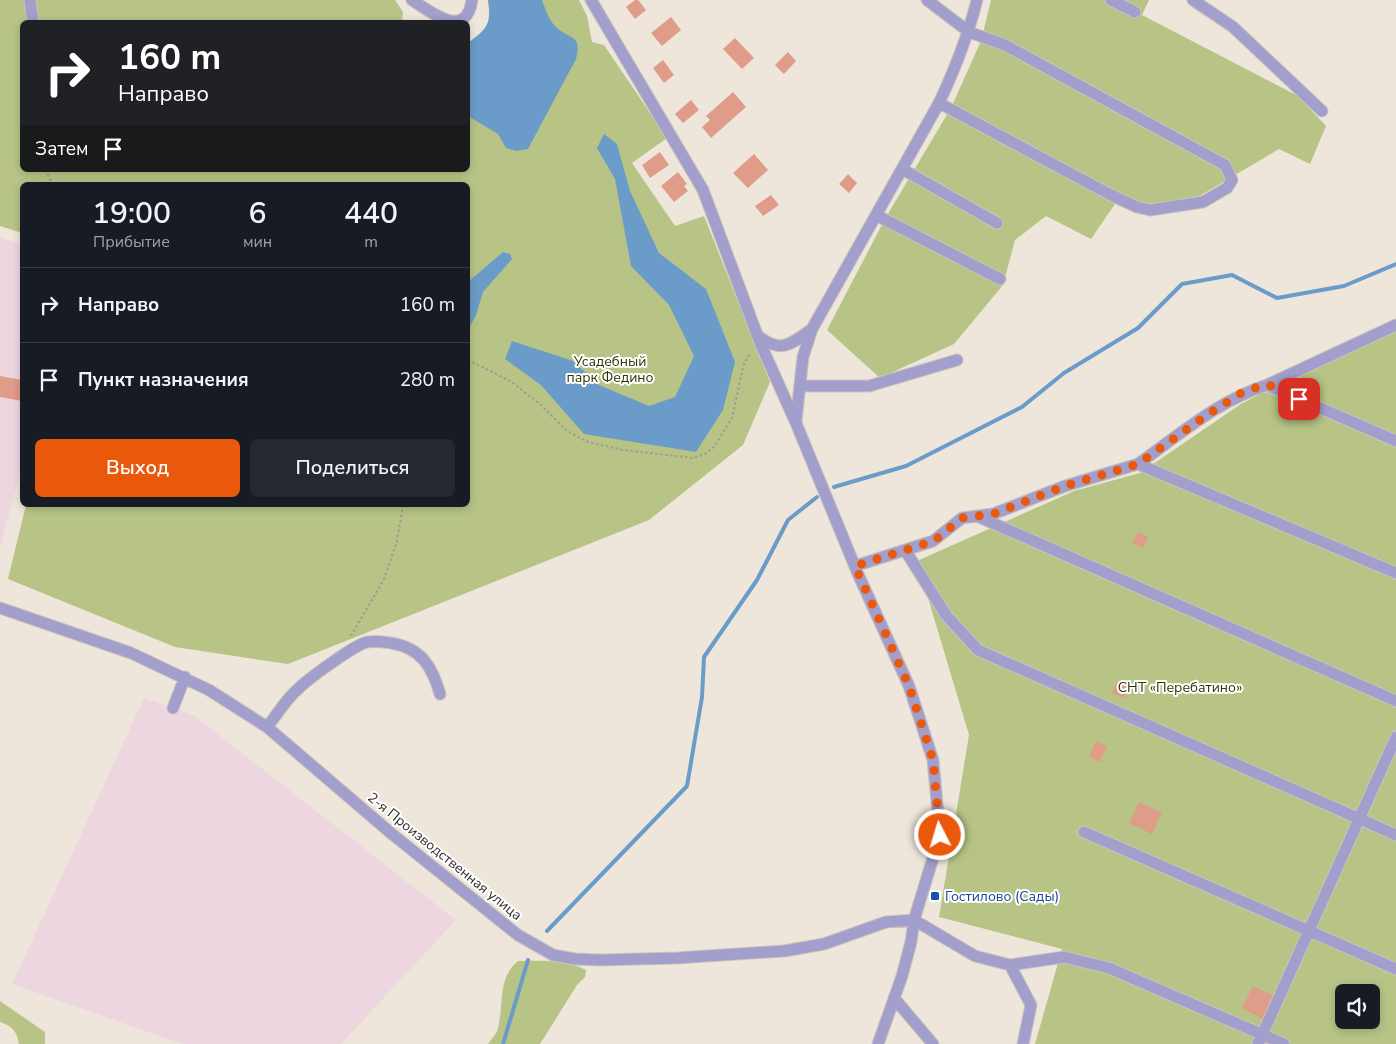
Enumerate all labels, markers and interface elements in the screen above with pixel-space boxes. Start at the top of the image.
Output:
text: 160 m [118,34,221,81]
icon: right [35,40,100,105]
text: Направо [118,79,209,109]
icon: arrive [99,135,127,163]
text: Затем [35,136,89,162]
text: 19:00 [92,193,171,234]
text: 6 [249,193,267,234]
text: 440 [344,193,398,234]
text: Прибытие [93,231,170,253]
text: мин [243,231,272,253]
text: m [364,231,378,253]
icon: right [35,291,63,319]
text: Направо [78,292,159,318]
text: 160 m [400,292,455,318]
park label: Усадебный парк Федино [566,352,654,387]
icon: arrive [35,366,63,394]
text: Пункт назначения [78,367,249,393]
text: 280 m [400,367,455,393]
pin [1278,378,1320,420]
icon: arrive [1285,385,1313,413]
button: Выход [35,439,240,497]
button: Поделиться [250,439,455,497]
park label: СНТ «Перебатино» [1118,678,1242,697]
street label: 2-я Производственная улица [363,788,526,925]
position arrow [913,808,965,860]
place label: Гостилово (Сады) [945,887,1059,906]
marker: Гостилово (Сады) [929,890,941,902]
map controls [1335,984,1380,1029]
button: sound [1335,984,1380,1029]

